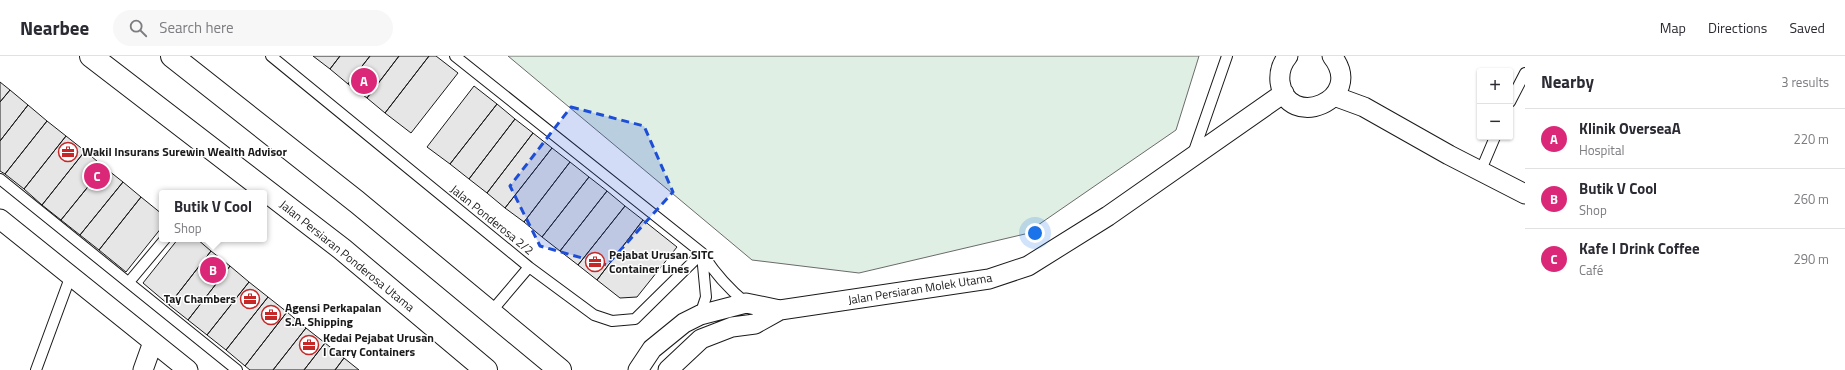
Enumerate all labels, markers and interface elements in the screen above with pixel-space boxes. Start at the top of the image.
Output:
search box [113,10,393,46]
text: Nearbee [20,13,89,42]
text: Search here [159,16,234,39]
icon: search [127,17,149,39]
text: Map [1660,17,1686,38]
text: Directions [1708,17,1767,38]
text: Saved [1789,17,1825,38]
pin: A [351,66,377,96]
map controls [1477,68,1513,140]
button: + [1477,68,1513,104]
text: Nearby [1541,69,1594,95]
text: 3 results [1781,72,1829,92]
button: − [1477,104,1513,140]
text: Klinik OverseaA [1579,117,1681,140]
text: A [1550,129,1558,149]
text: 220 m [1793,129,1829,149]
text: Hospital [1579,140,1624,160]
office icon: Wakil Insurans Surewin Wealth Advisor [57,141,79,163]
place label: Wakil Insurans Surewin Wealth Advisor [82,142,287,161]
pin: C [84,161,110,191]
text: Butik V Cool [1579,177,1657,200]
street label: Jalan Ponderosa 2/2 [446,180,538,259]
text: B [1550,189,1558,209]
text: 260 m [1793,189,1829,209]
popup [159,190,267,242]
text: Butik V Cool [174,195,252,218]
street label: Jalan Persiaran Ponderosa Utama [276,195,419,316]
text: Shop [1579,200,1607,220]
text: Shop [174,218,202,238]
your location [1025,223,1045,243]
text: Kafe I Drink Coffee [1579,237,1700,260]
place label: Pejabat Urusan SITC Container Lines [609,245,714,278]
text: C [1550,249,1558,269]
text: 290 m [1793,249,1829,269]
office icon: Pejabat Urusan SITC Container Lines [584,251,606,273]
pin: B [200,255,226,285]
text: Café [1579,260,1603,280]
street label: Jalan Persiaran Molek Utama [846,268,993,309]
office icon: Tay Chambers [239,288,261,310]
place label: Tay Chambers [164,289,236,308]
place label: Agensi Perkapalan S.A. Shipping [285,298,381,331]
office icon: Agensi Perkapalan S.A. Shipping [260,304,282,326]
place label: Kedai Pejabat Urusan I Carry Containers [323,328,434,361]
office icon: Kedai Pejabat Urusan I Carry Containers [298,334,320,356]

